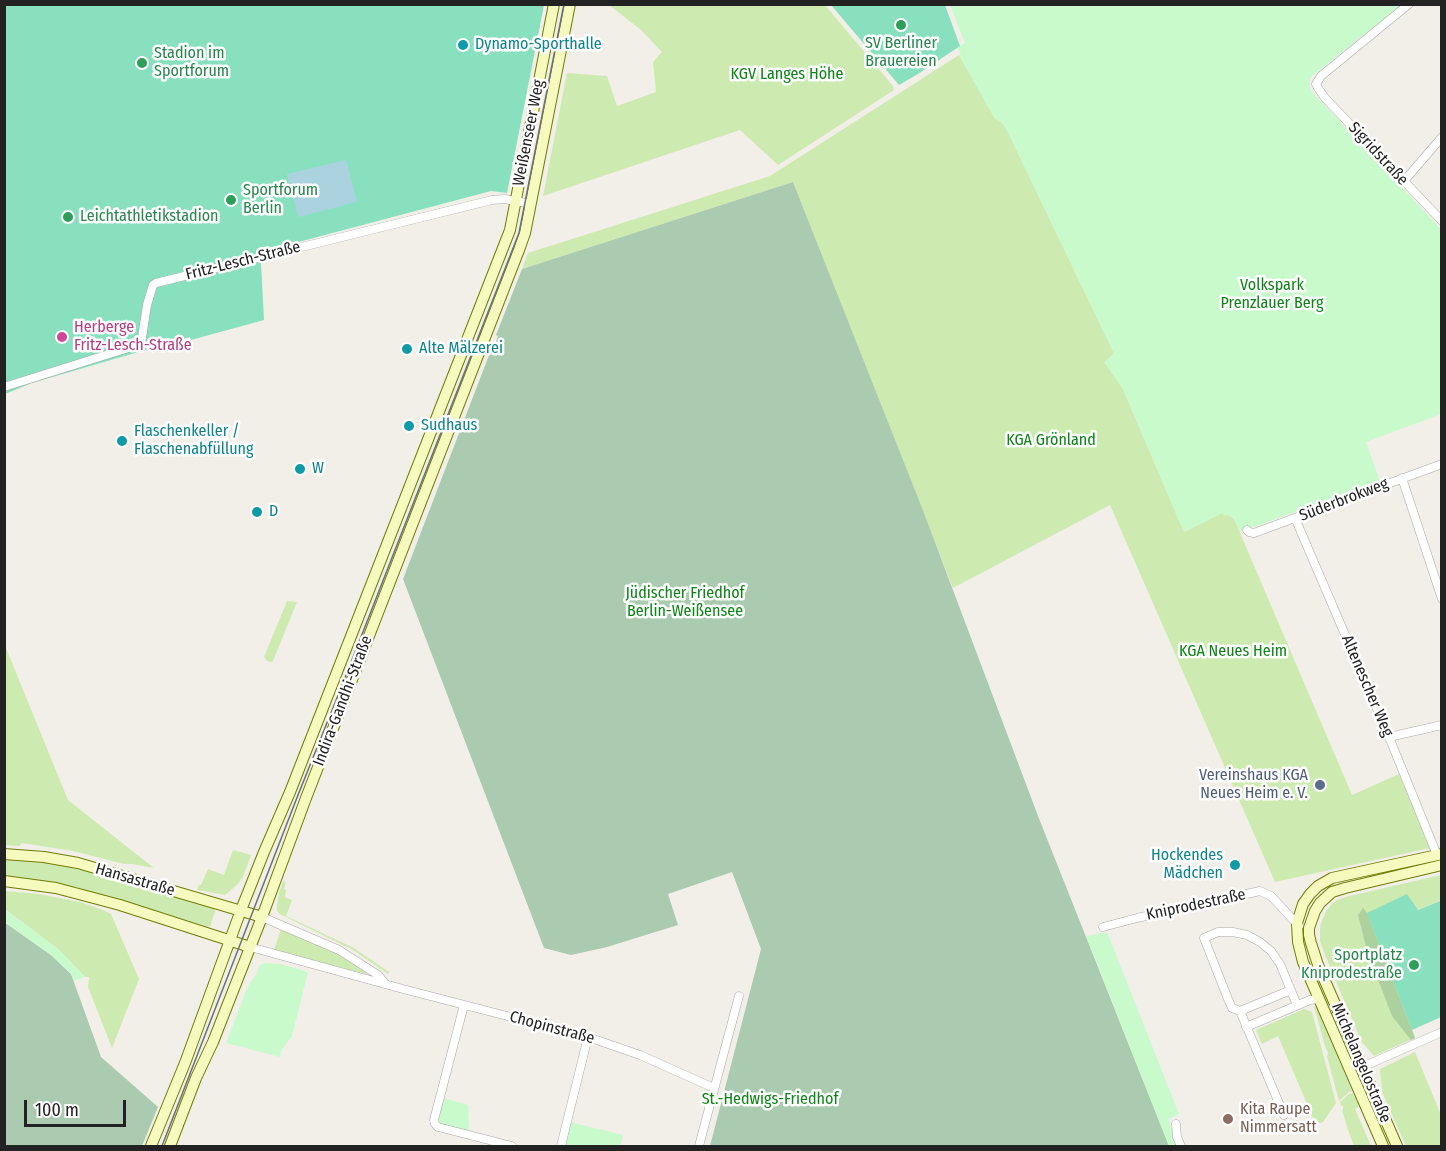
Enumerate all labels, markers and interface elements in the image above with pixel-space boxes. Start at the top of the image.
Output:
marker: SV Berliner Brauereien [894,18,908,32]
place label: SV Berliner Brauereien [865,34,937,72]
place label: Dynamo-Sporthalle [475,35,602,55]
marker: Dynamo-Sporthalle [456,38,470,52]
place label: Stadion im Sportforum [154,44,229,82]
marker: Stadion im Sportforum [135,56,149,70]
park label: KGV Langes Höhe [731,65,843,85]
street label: Weißenseer Weg [509,78,549,188]
street label: Sigridstraße [1344,119,1412,189]
place label: Sportforum Berlin [243,181,318,219]
marker: Sportforum Berlin [224,193,238,207]
place label: Leichtathletikstadion [80,207,219,227]
marker: Leichtathletikstadion [61,210,75,224]
street label: Fritz-Lesch-Straße [184,237,302,285]
park label: Volkspark Prenzlauer Berg [1221,276,1323,314]
place label: Herberge Fritz-Lesch-Straße [74,318,192,356]
marker: Herberge Fritz-Lesch-Straße [55,330,69,344]
place label: Alte Mälzerei [419,339,503,359]
marker: Alte Mälzerei [400,342,414,356]
place label: Sudhaus [421,416,477,436]
marker: Sudhaus [402,419,416,433]
place label: Flaschenkeller / Flaschenabfüllung [134,422,254,460]
park label: KGA Grönland [1006,431,1096,451]
marker: Flaschenkeller / Flaschenabfüllung [115,434,129,448]
place label: W [312,459,324,479]
marker: W [293,462,307,476]
street label: Süderbrokweg [1297,474,1391,526]
place label: D [269,502,278,522]
marker: D [250,505,264,519]
park label: Jüdischer Friedhof Berlin-Weißensee [626,584,744,622]
street label: Altenescher Weg [1337,632,1397,740]
street label: Indira-Gandhi-Straße [309,633,377,769]
park label: KGA Neues Heim [1179,642,1287,662]
place label: Vereinshaus KGA Neues Heim e. V. [1199,766,1308,804]
marker: Vereinshaus KGA Neues Heim e. V. [1313,778,1327,792]
place label: Hockendes Mädchen [1151,846,1223,884]
marker: Hockendes Mädchen [1228,858,1242,872]
street label: Hansastraße [93,859,177,901]
street label: Kniprodestraße [1145,885,1247,925]
place label: Sportplatz Kniprodestraße [1301,946,1402,984]
marker: Sportplatz Kniprodestraße [1407,958,1421,972]
street label: Michelangelostraße [1327,1000,1395,1126]
street label: Chopinstraße [507,1007,597,1049]
scale bar [27,1088,129,1126]
park label: St.-Hedwigs-Friedhof [702,1090,838,1110]
text: 100 m [35,1099,79,1121]
place label: Kita Raupe Nimmersatt [1240,1100,1317,1138]
marker: Kita Raupe Nimmersatt [1221,1112,1235,1126]

